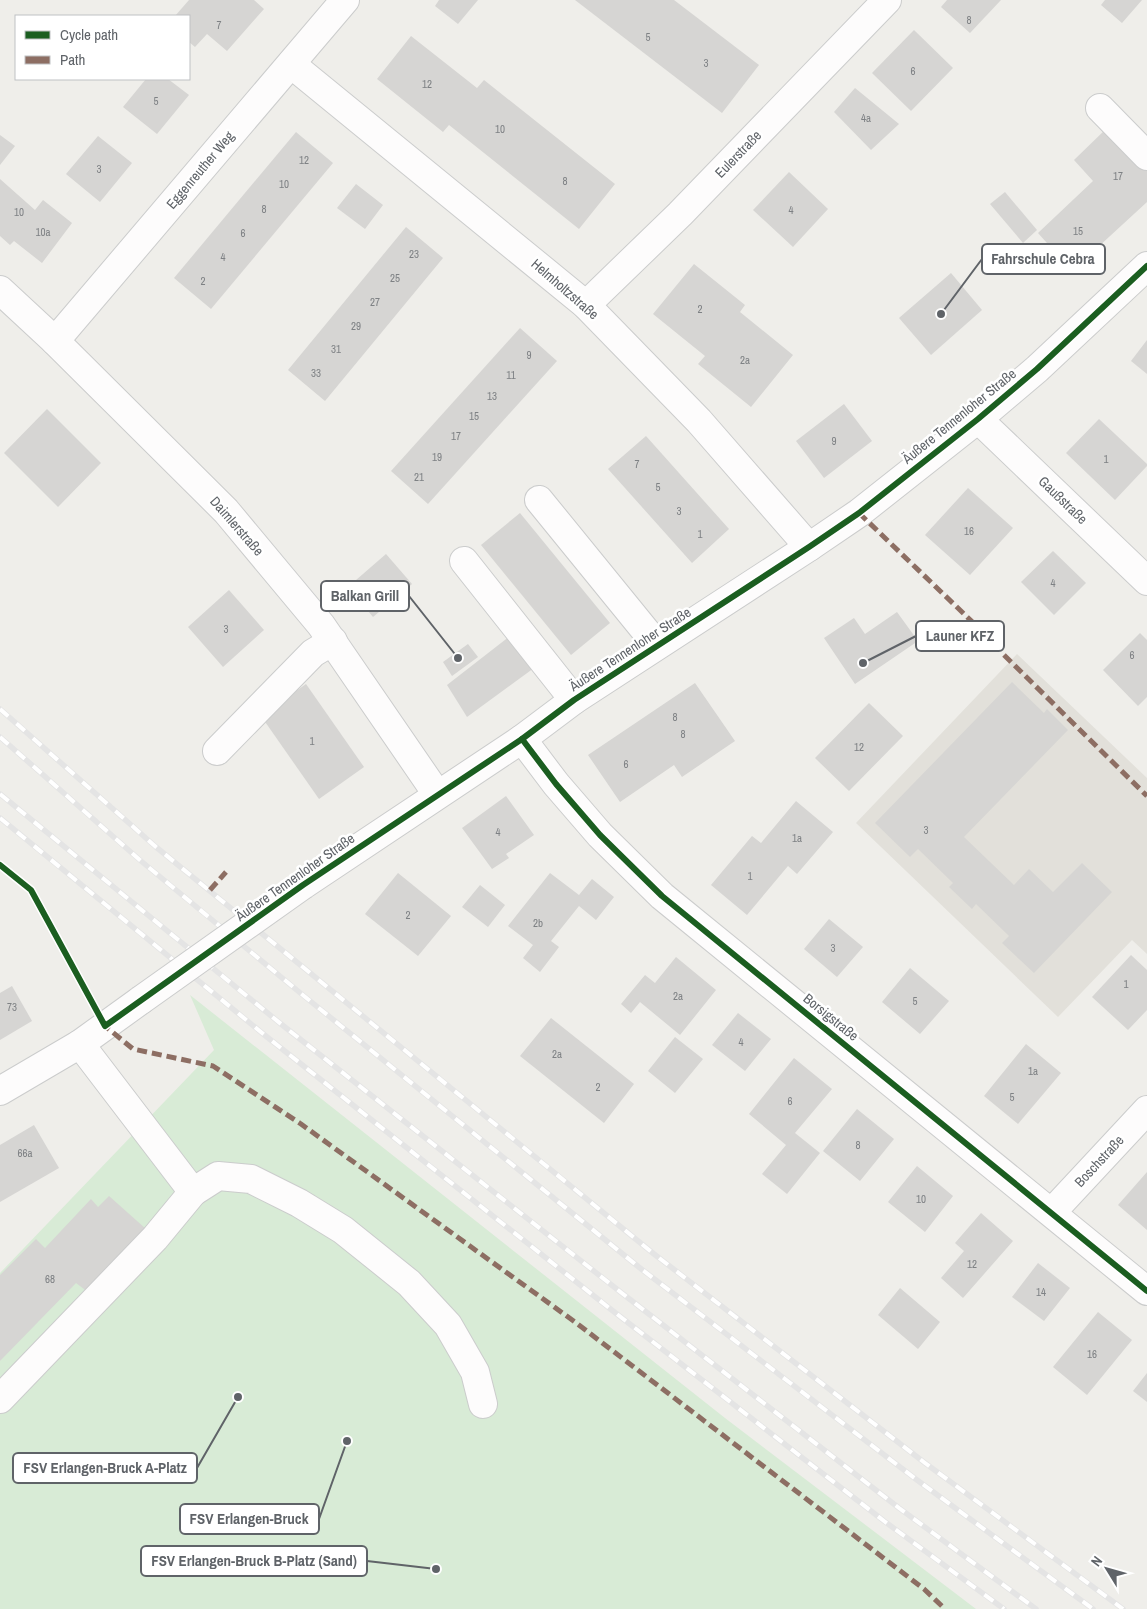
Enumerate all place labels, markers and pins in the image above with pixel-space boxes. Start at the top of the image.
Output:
callout: Fahrschule Cebra [982,244,1105,274]
callout: Balkan Grill [321,581,409,611]
callout: Launer KFZ [916,621,1004,651]
callout: FSV Erlangen-Bruck A-Platz [13,1453,197,1483]
callout: FSV Erlangen-Bruck [180,1504,319,1534]
callout: FSV Erlangen-Bruck B-Platz (Sand) [141,1546,367,1576]

